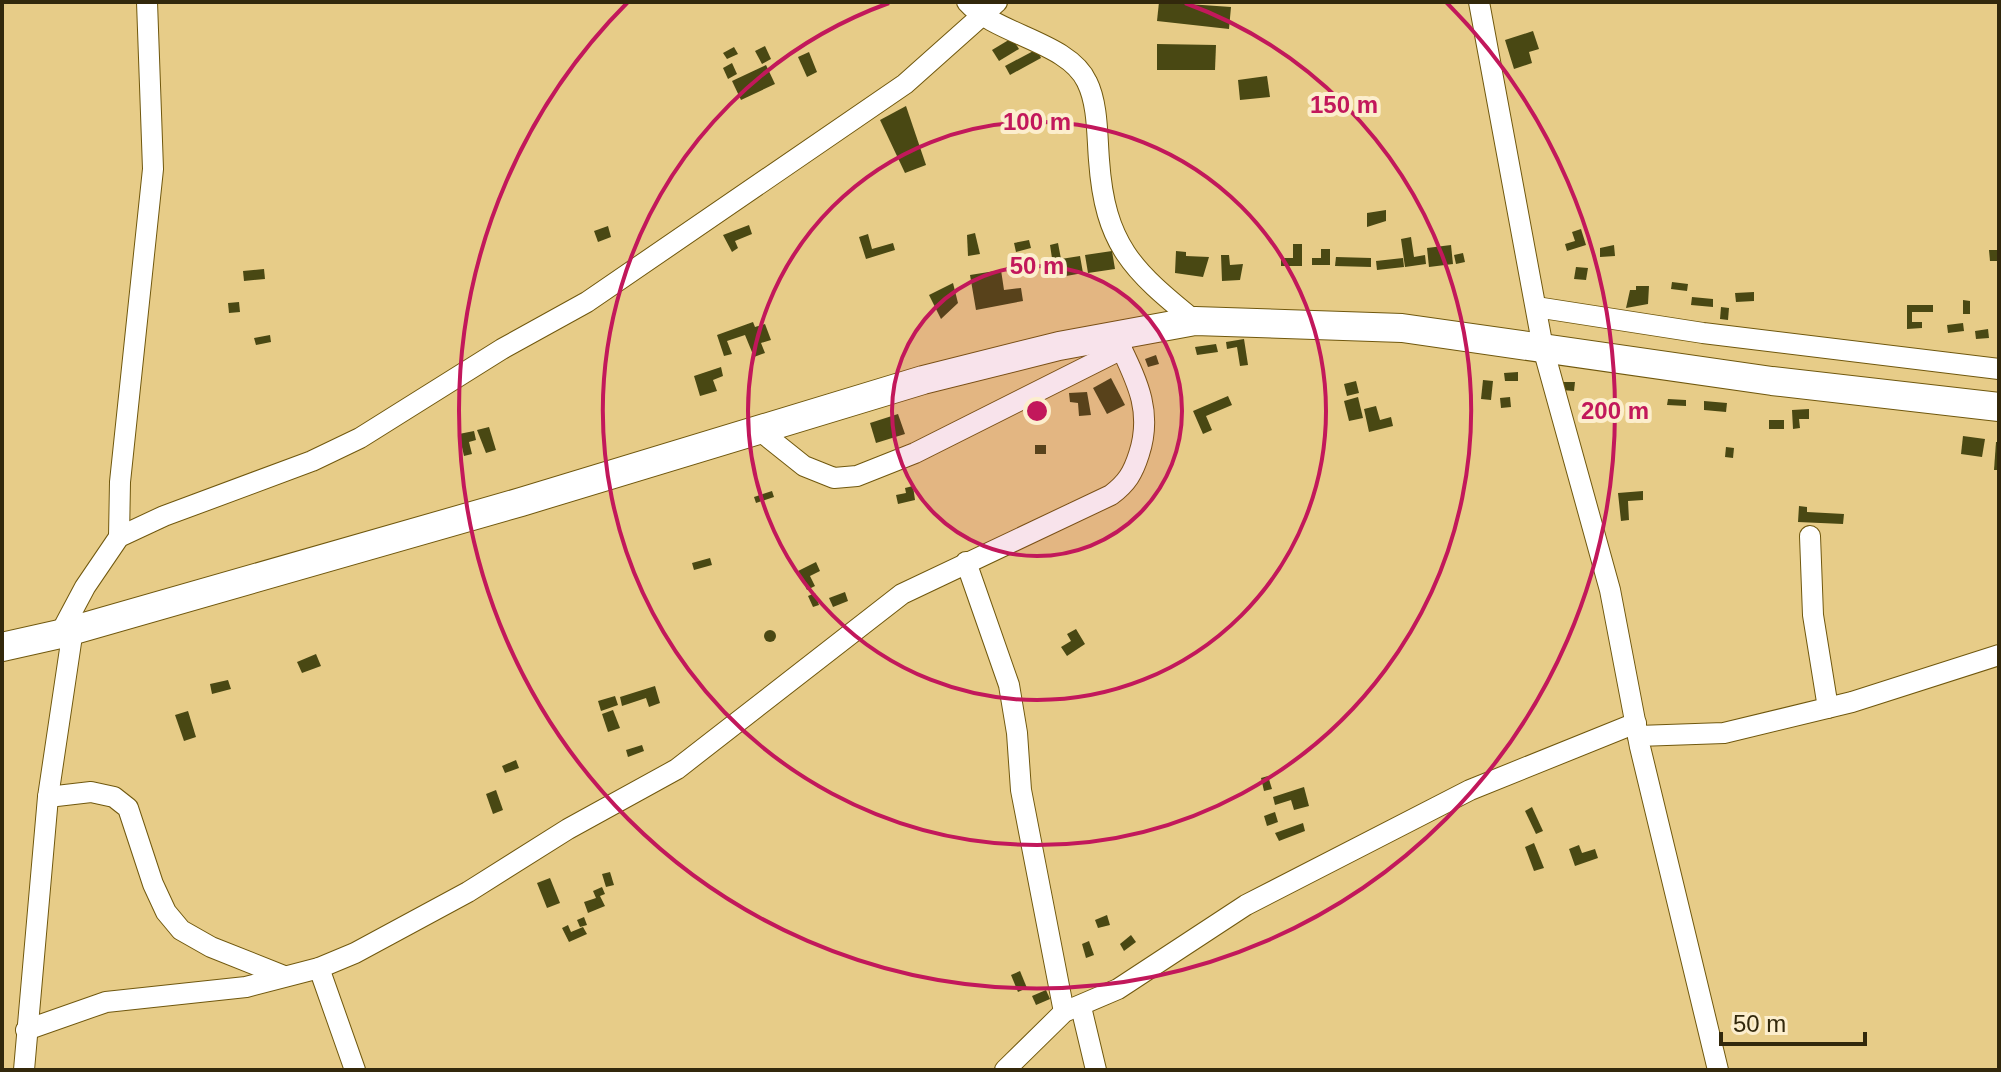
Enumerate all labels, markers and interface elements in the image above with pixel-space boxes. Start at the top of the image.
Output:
text: 150 m [1310,91,1378,118]
text: 100 m [1003,108,1071,135]
text: 50 m [1010,252,1064,279]
centre of rings [1023,397,1051,425]
text: 200 m [1581,397,1649,424]
scale bar [1721,996,1865,1046]
text: 50 m [1733,1010,1786,1037]

